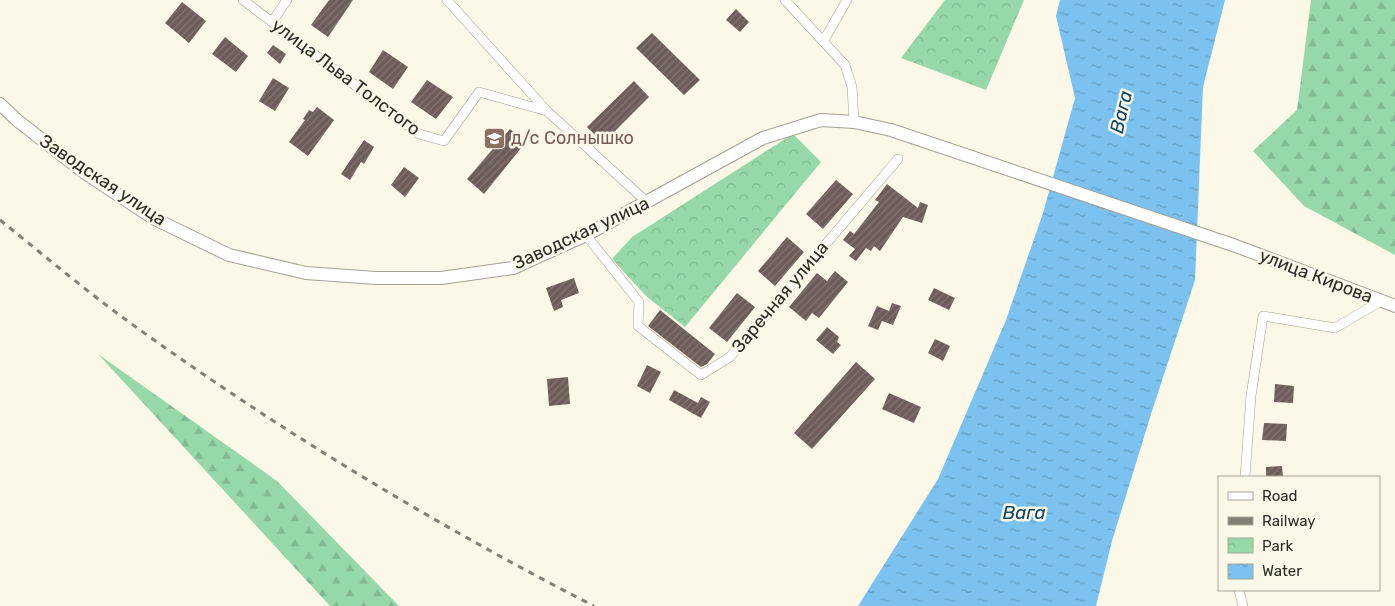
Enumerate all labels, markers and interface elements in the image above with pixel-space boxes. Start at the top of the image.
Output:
street label: улица Льва Толстого [267,14,425,140]
water label: Вага [1105,88,1137,136]
school or university icon: д/с Солнышко [483,126,507,150]
place label: д/с Солнышко [511,127,634,149]
street label: Заводская улица [36,130,170,230]
street label: Заводская улица [509,192,653,274]
street label: Заречная улица [727,237,833,357]
street label: улица Кирова [1256,244,1376,308]
legend [1218,476,1380,591]
text: Road [1262,487,1298,505]
water label: Вага [1002,501,1046,524]
text: Railway [1262,512,1316,530]
text: Park [1262,537,1293,555]
text: Water [1262,562,1302,580]

